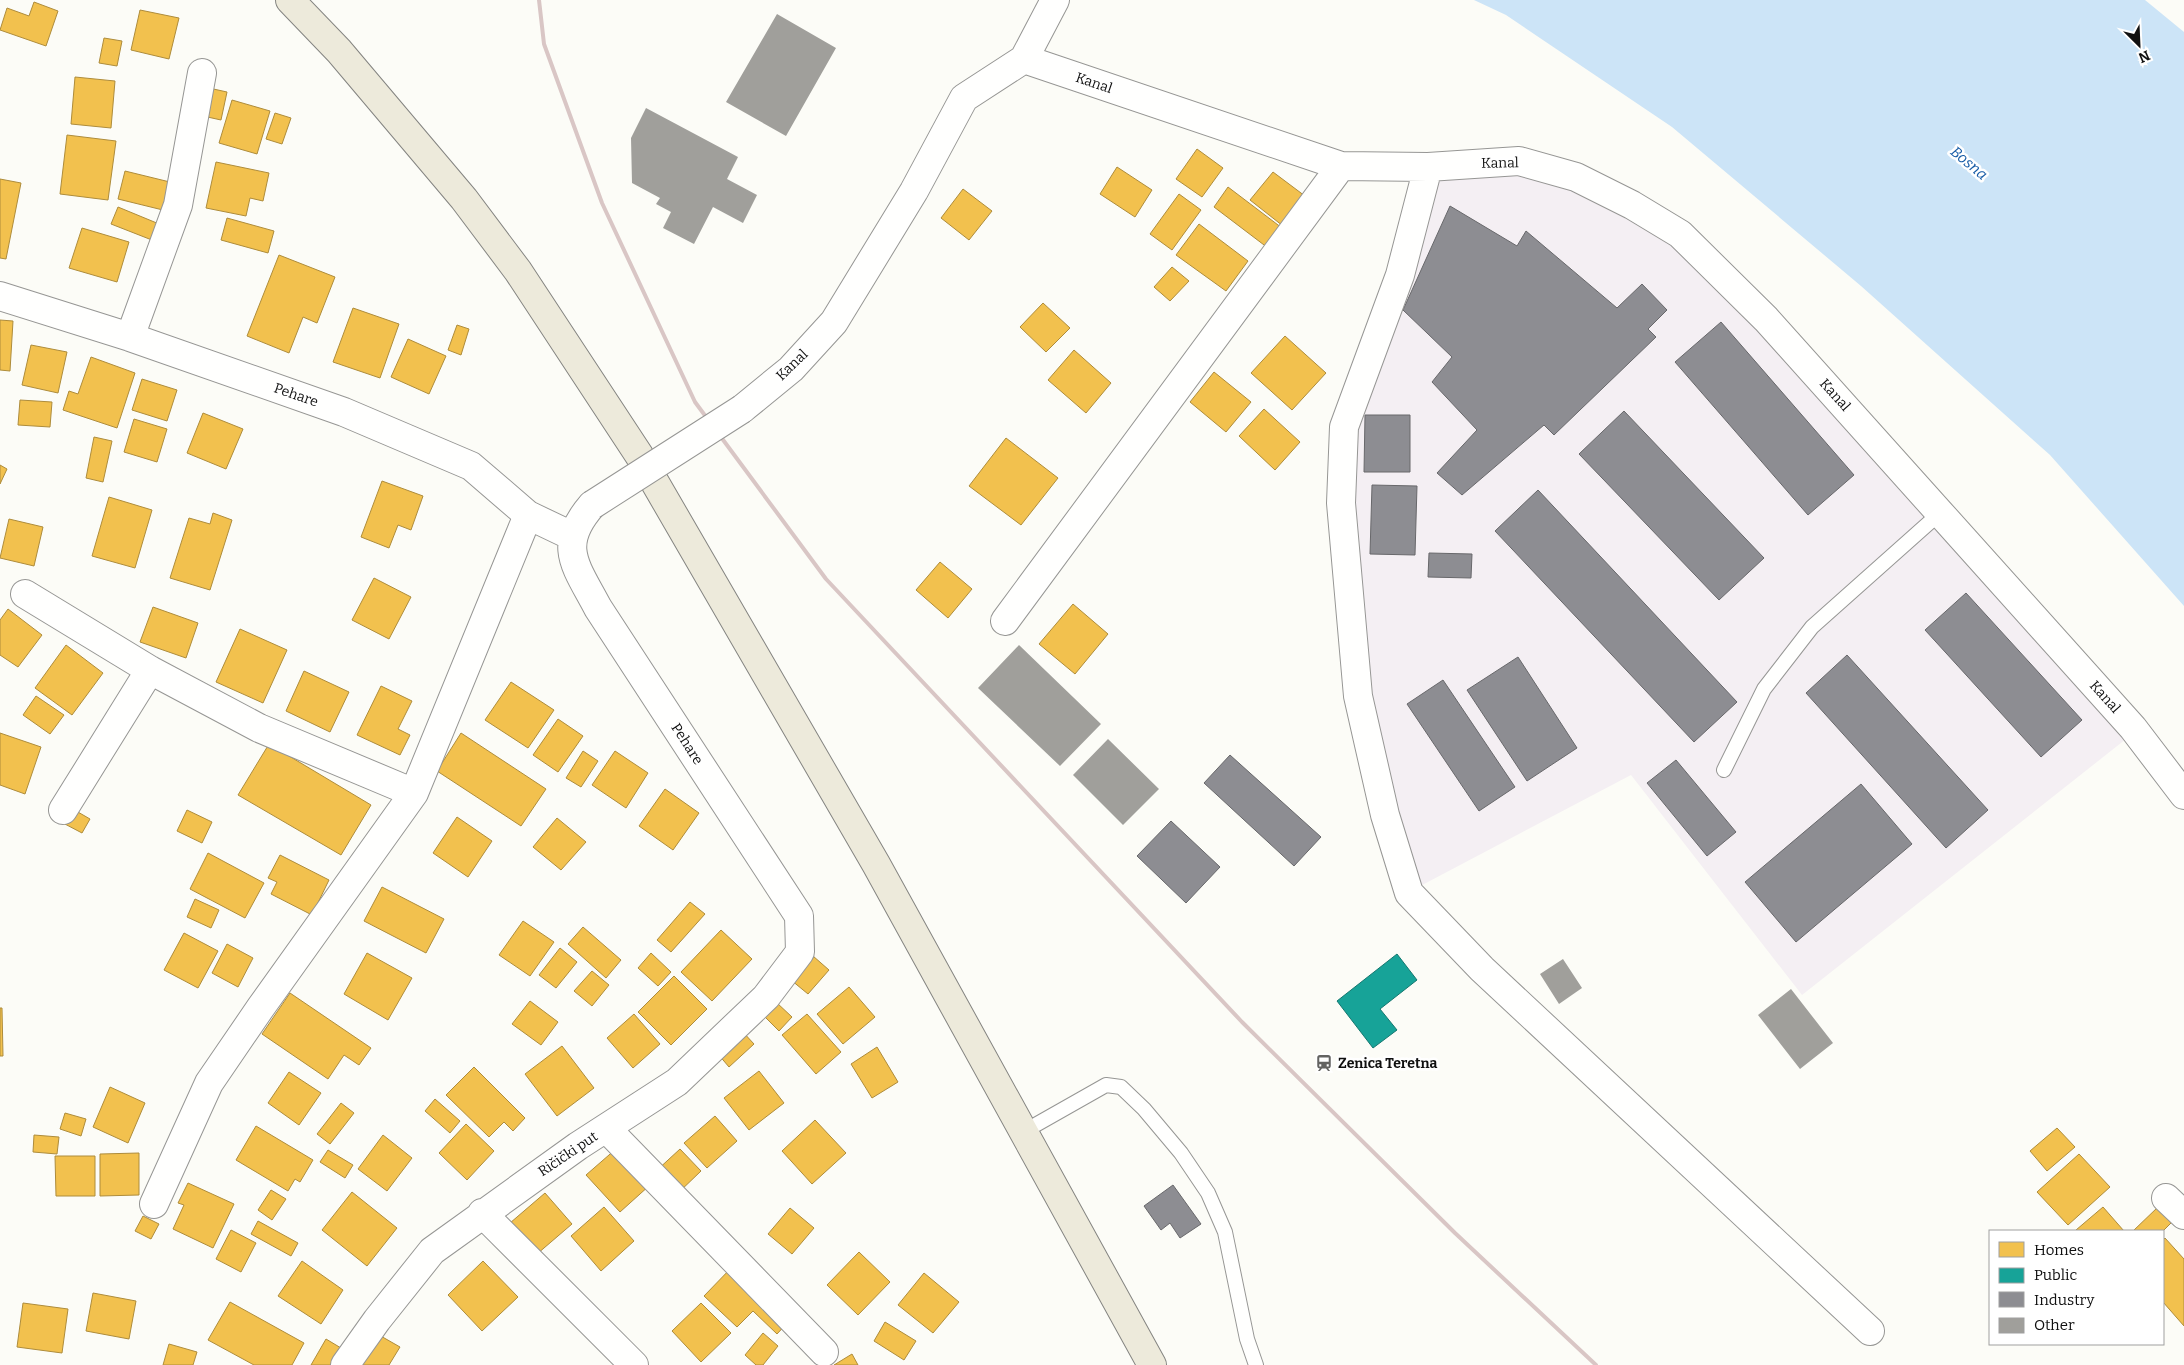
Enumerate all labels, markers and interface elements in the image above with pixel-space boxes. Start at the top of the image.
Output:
north arrow [2114,20,2164,70]
text: N [2136,46,2152,66]
street label: Kanal [1073,69,1115,97]
water label: Bosna [1947,142,1991,184]
street label: Kanal [1481,154,1519,172]
street label: Kanal [773,346,811,384]
street label: Kanal [1816,375,1854,415]
street label: Pehare [272,380,320,410]
street label: Kanal [2086,677,2124,717]
street label: Pehare [667,720,707,768]
station icon: Zenica Teretna [1314,1053,1334,1073]
place label: Zenica Teretna [1338,1055,1437,1072]
street label: Ričički put [535,1128,601,1180]
legend [1989,1230,2164,1345]
text: Homes [2034,1241,2084,1259]
text: Public [2034,1266,2078,1284]
text: Industry [2034,1291,2094,1309]
text: Other [2034,1316,2075,1334]

